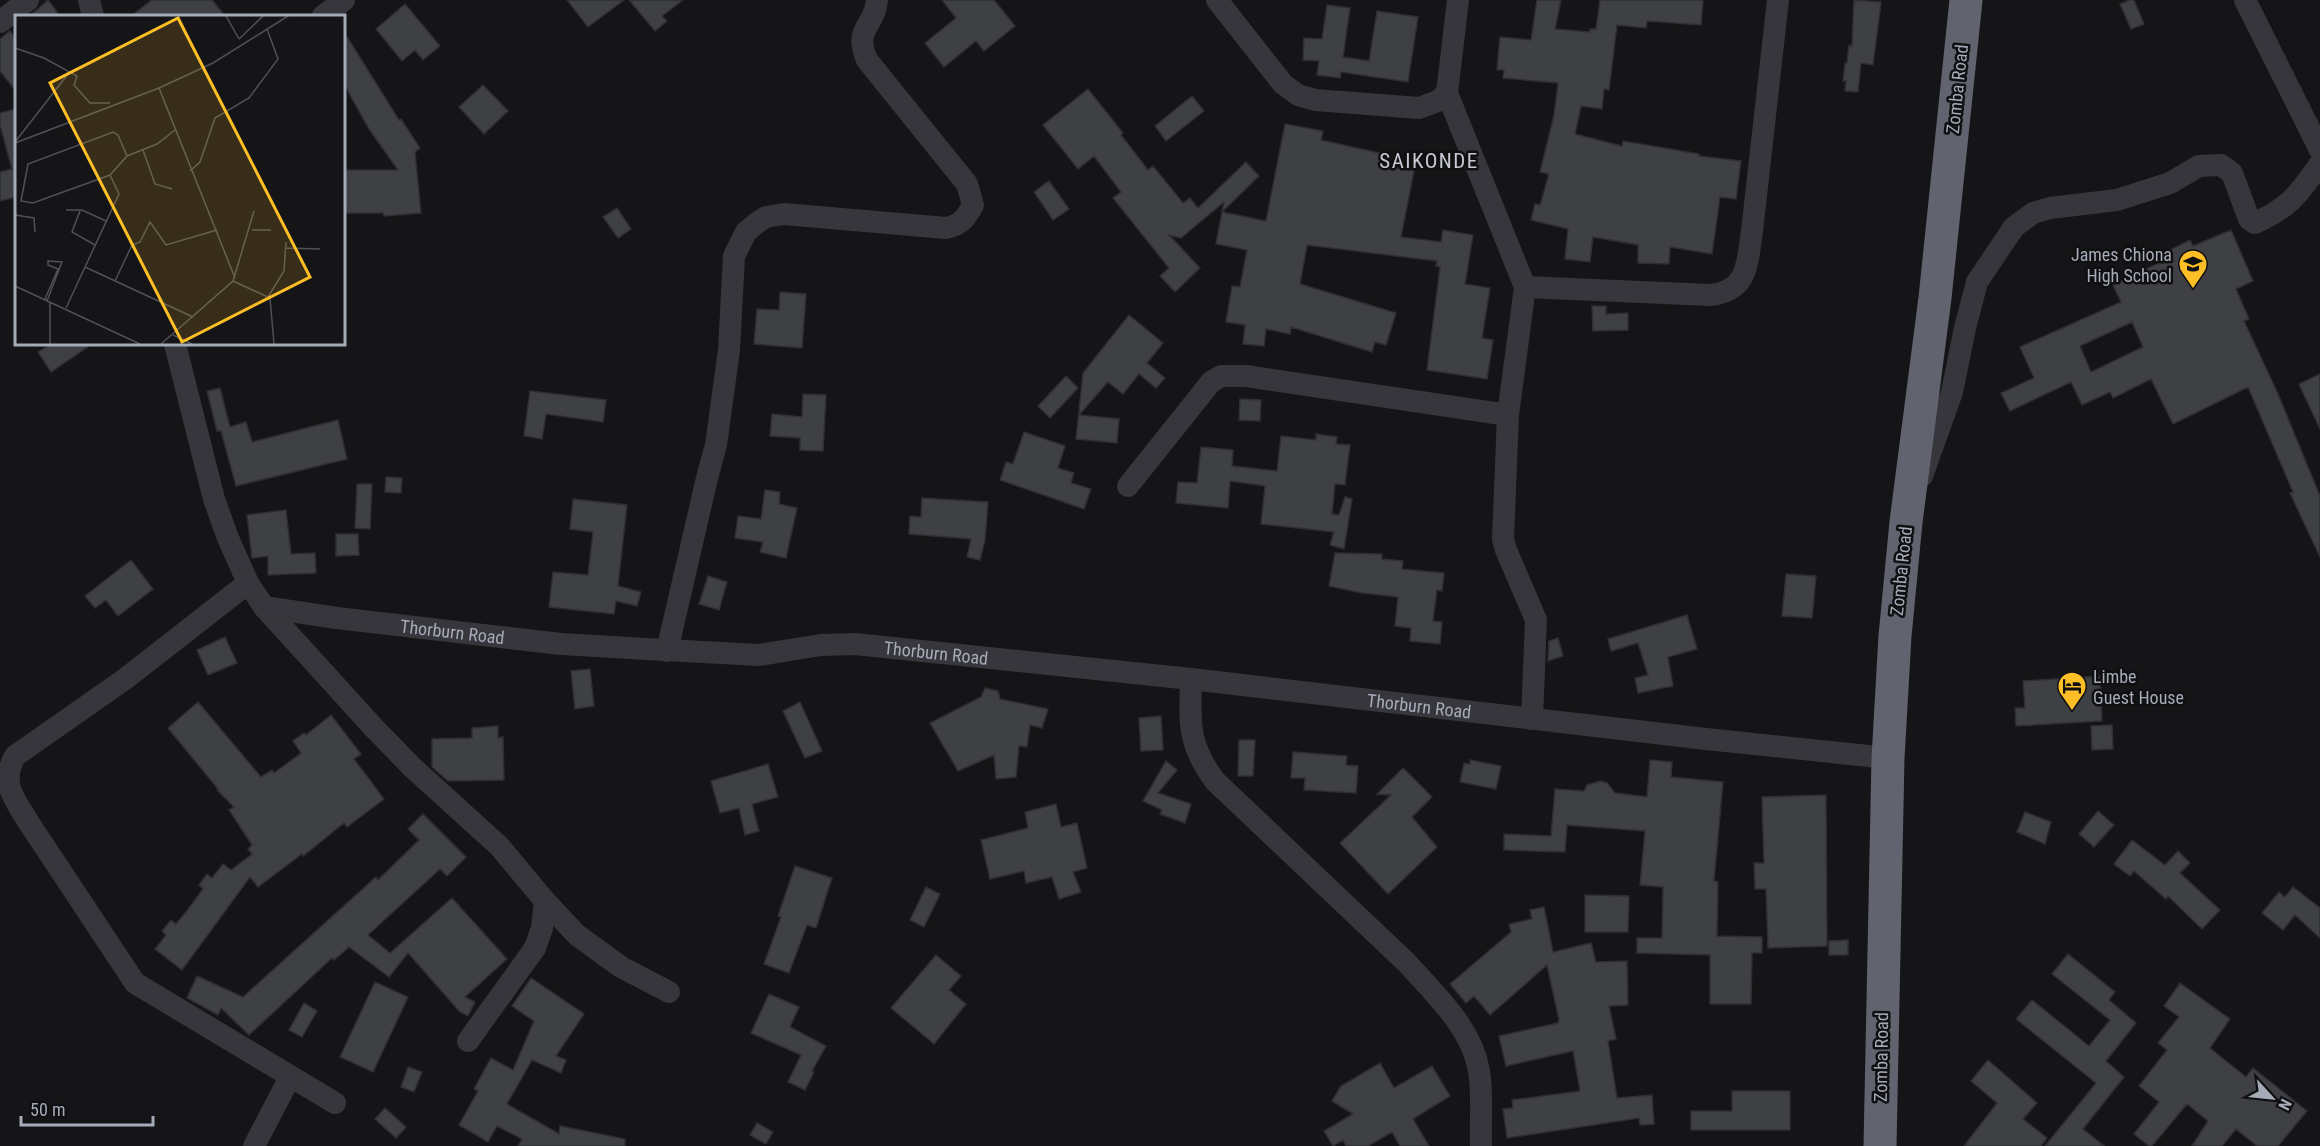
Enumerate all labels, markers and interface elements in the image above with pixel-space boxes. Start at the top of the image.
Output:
inset map [15,15,345,345]
street label: Zomba Road [1942,43,1972,135]
district label: SAIKONDE [1379,149,1479,173]
place label: James Chiona High School [2071,244,2172,286]
school or university icon: James Chiona High School [2177,248,2209,290]
street label: Zomba Road [1886,525,1916,617]
street label: Thorburn Road [399,615,506,648]
street label: Thorburn Road [883,637,989,668]
place label: Limbe Guest House [2093,666,2184,708]
hotel icon: Limbe Guest House [2056,670,2088,712]
street label: Thorburn Road [1366,689,1472,722]
street label: Zomba Road [1870,1012,1892,1102]
north arrow [2242,1068,2302,1128]
scale bar [21,1089,153,1127]
text: N [2274,1096,2296,1113]
text: 50 m [30,1099,65,1120]

